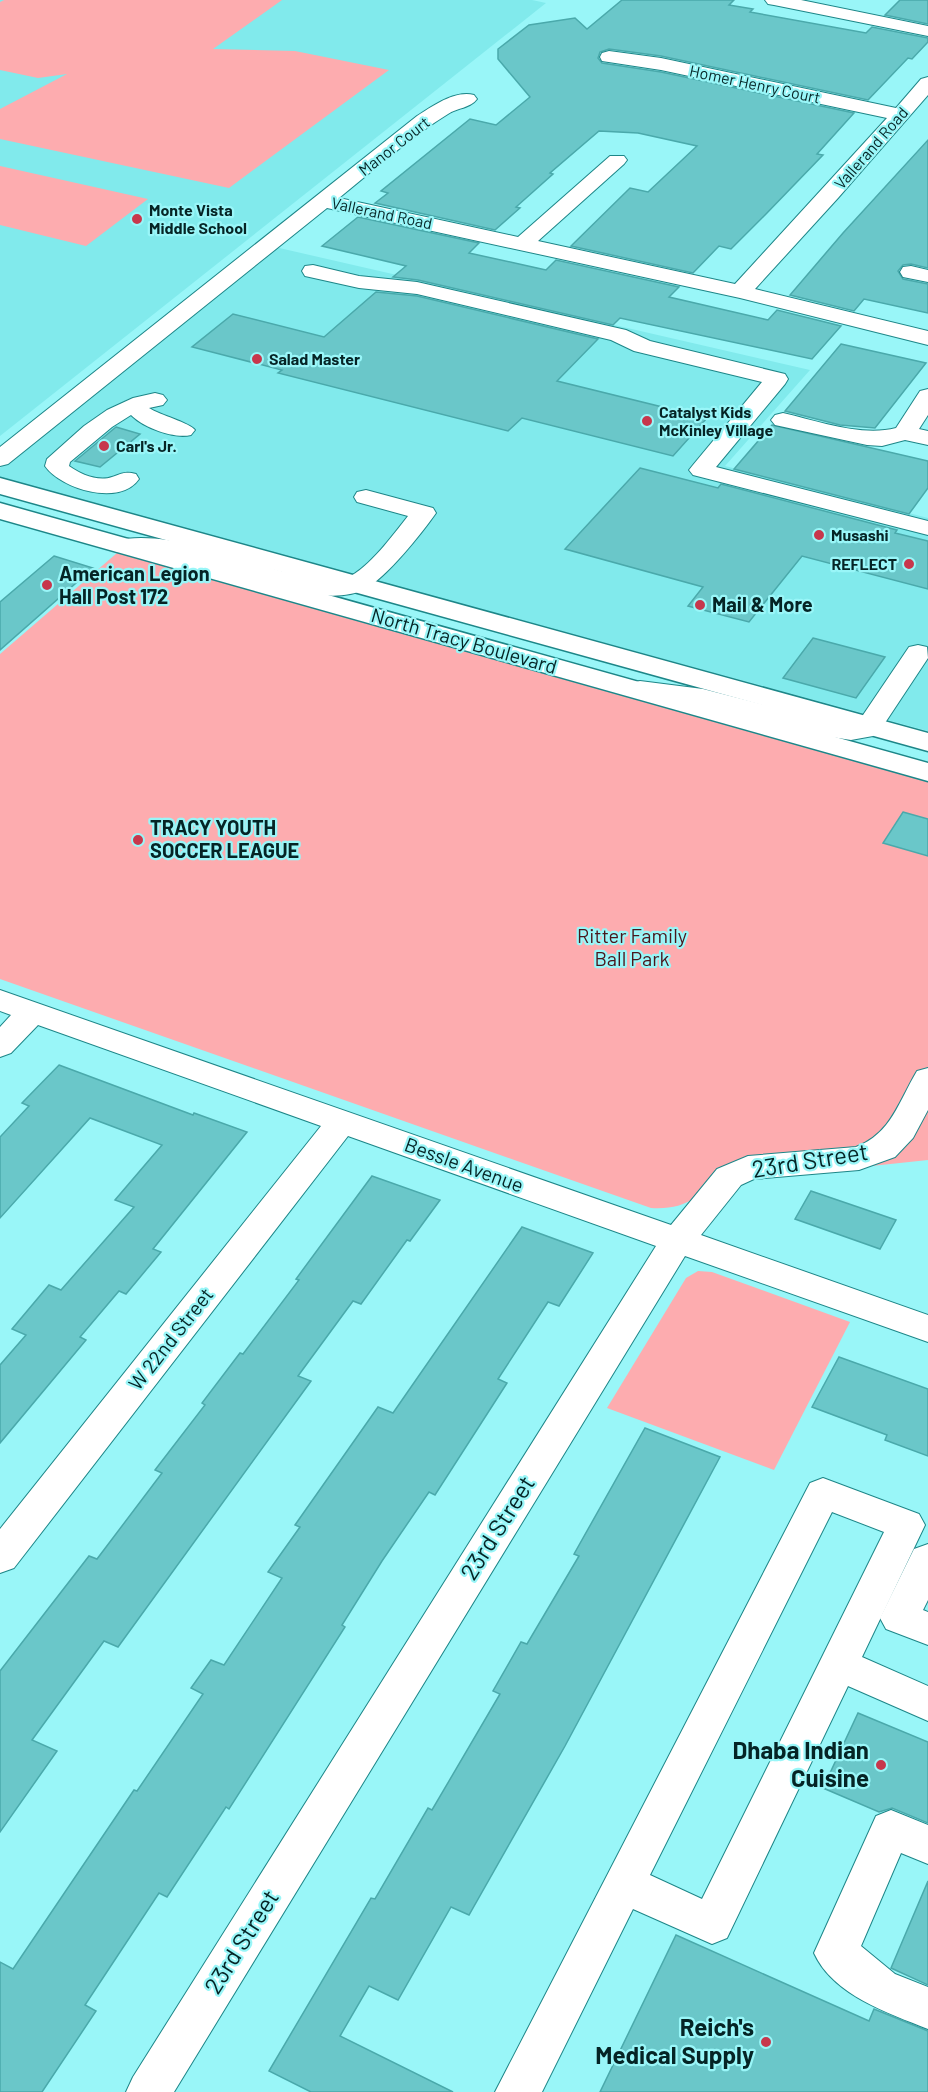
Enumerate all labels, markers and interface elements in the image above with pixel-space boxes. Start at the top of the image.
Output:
street label: Homer Henry Court [688,60,822,107]
street label: Vallerand Road [830,103,911,193]
street label: Manor Court [354,112,433,179]
street label: Vallerand Road [330,193,434,232]
place label: Monte Vista Middle School [149,200,247,237]
marker: Monte Vista Middle School [130,212,144,226]
place label: Salad Master [269,349,360,368]
marker: Salad Master [250,352,264,366]
place label: Catalyst Kids McKinley Village [659,402,774,439]
marker: Catalyst Kids McKinley Village [640,414,654,428]
place label: Carl's Jr. [116,436,177,455]
marker: Carl's Jr. [97,439,111,453]
place label: Musashi [831,525,889,544]
marker: Musashi [812,528,826,542]
place label: REFLECT [831,554,897,573]
marker: REFLECT [902,557,916,571]
place label: American Legion Hall Post 172 [59,561,210,608]
marker: American Legion Hall Post 172 [40,578,54,592]
place label: Mail & More [712,592,813,616]
marker: Mail & More [693,598,707,612]
street label: North Tracy Boulevard [369,602,560,678]
place label: TRACY YOUTH SOCCER LEAGUE [150,815,299,862]
marker: TRACY YOUTH SOCCER LEAGUE [131,833,145,847]
park label: Ritter Family Ball Park [577,923,687,970]
street label: Bessle Avenue [402,1131,527,1197]
street label: 23rd Street [750,1136,870,1183]
street label: W 22nd Street [123,1282,218,1394]
street label: 23rd Street [453,1470,540,1585]
place label: Dhaba Indian Cuisine [732,1735,869,1792]
marker: Dhaba Indian Cuisine [874,1758,888,1772]
street label: 23rd Street [197,1884,284,1999]
place label: Reich's Medical Supply [595,2012,754,2069]
marker: Reich's Medical Supply [759,2035,773,2049]

